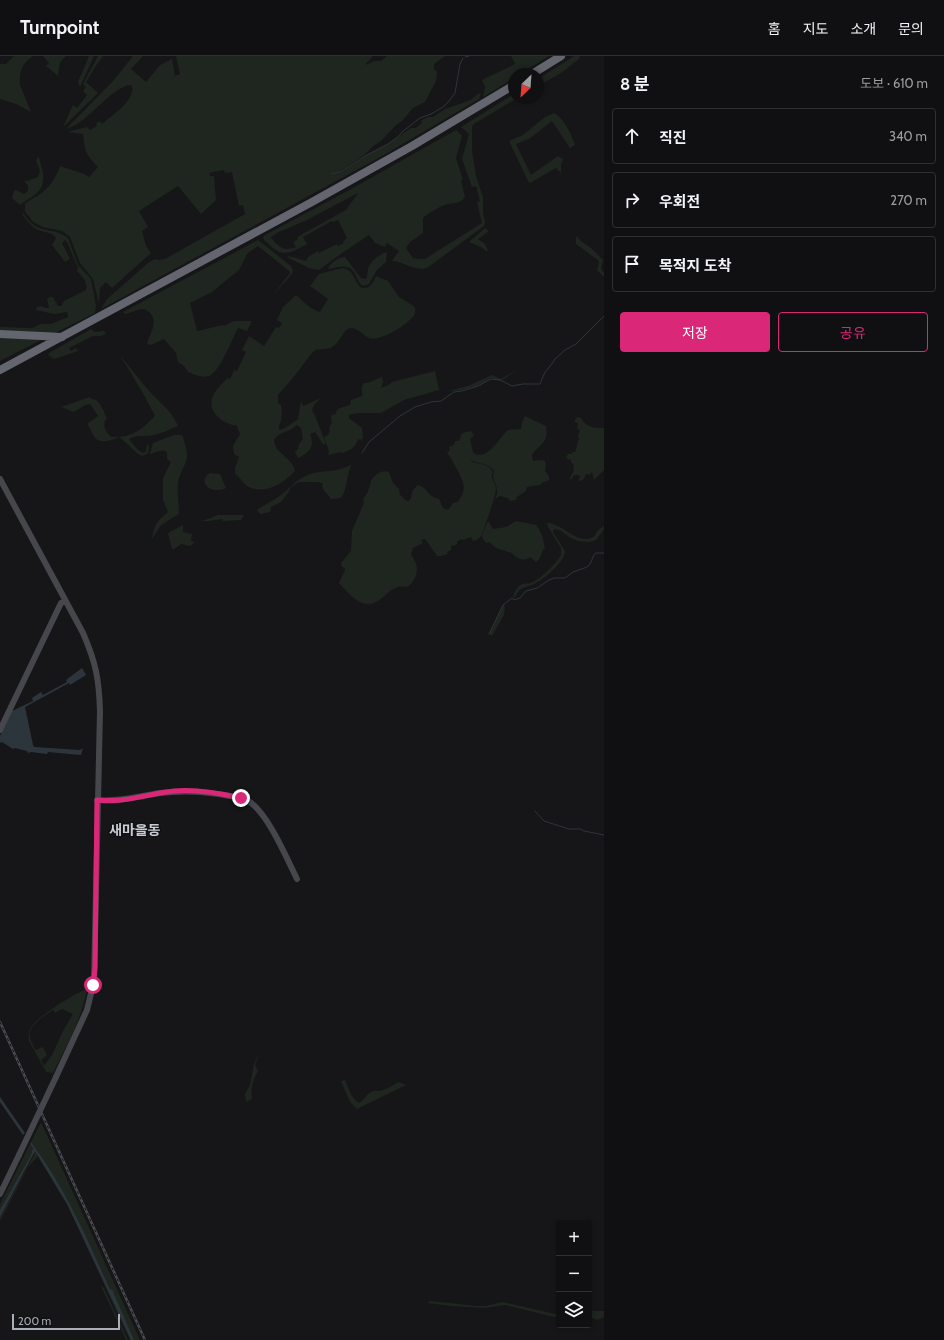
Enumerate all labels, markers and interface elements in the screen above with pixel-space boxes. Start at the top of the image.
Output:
text: Turnpoint [20,16,99,39]
text: 홈 [768,20,781,38]
text: 지도 [803,20,828,38]
text: 소개 [850,20,876,38]
text: 문의 [898,20,924,38]
north arrow [508,68,544,104]
text: 8 분 [620,74,650,94]
text: 도보 · 610 m [860,75,928,91]
icon: ahead [621,125,643,147]
text: 340 m [889,128,927,144]
text: 직진 [659,129,687,147]
icon: right [621,189,643,211]
text: 270 m [890,192,927,208]
text: 우회전 [659,193,700,211]
icon: arrive [621,253,643,275]
text: 목적지 도착 [659,257,731,275]
button: 저장 [620,312,770,352]
button: 공유 [778,312,928,352]
route end [232,789,250,807]
district label: 새마을동 [109,821,161,839]
route start [84,976,102,994]
map controls [556,1220,592,1328]
button: + [556,1220,592,1256]
button: − [556,1256,592,1292]
button: layers [556,1292,592,1328]
scale bar [12,1312,120,1331]
text: 200 m [18,1314,51,1328]

